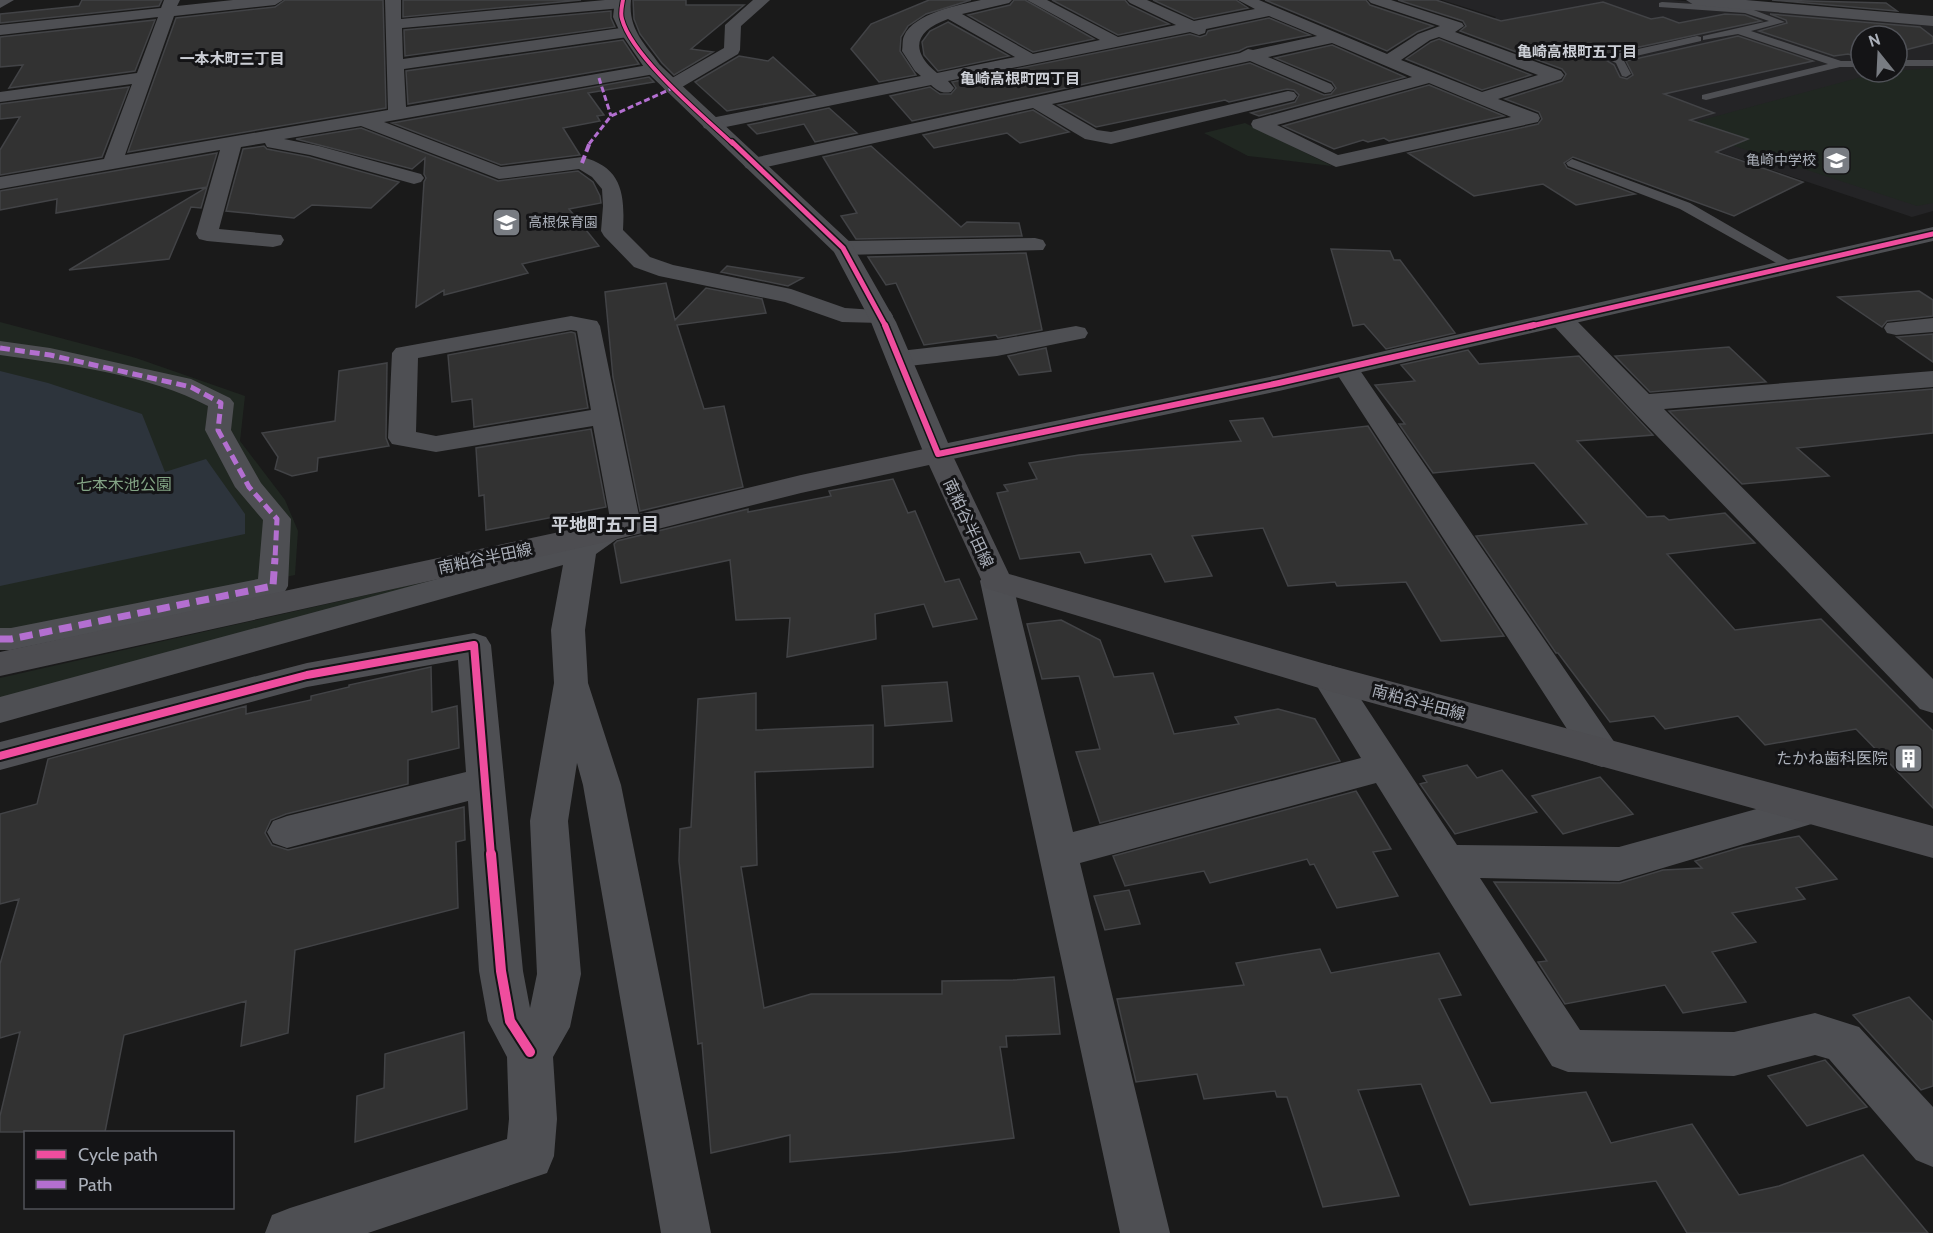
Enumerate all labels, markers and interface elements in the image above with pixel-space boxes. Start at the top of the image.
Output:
north arrow [1849,24,1909,84]
text: N [1866,29,1883,51]
district label: 亀崎高根町五丁目 [1517,43,1637,61]
district label: 一本木町三丁目 [179,50,285,68]
district label: 亀崎高根町四丁目 [960,70,1080,88]
school or university icon: 亀崎中学校 [1821,144,1853,176]
place label: 亀崎中学校 [1746,151,1816,169]
school or university icon: 高根保育園 [491,206,523,238]
place label: 高根保育園 [528,213,598,231]
park label: 七本木池公園 [76,475,172,494]
street label: 南粕谷半田線 [940,476,997,571]
district label: 平地町五丁目 [551,514,659,536]
street label: 南粕谷半田線 [436,539,534,578]
street label: 南粕谷半田線 [1370,681,1468,724]
building icon: たかね歯科医院 [1893,742,1925,774]
place label: たかね歯科医院 [1776,749,1888,768]
legend [24,1131,234,1209]
text: Cycle path [78,1144,158,1166]
text: Path [78,1174,112,1196]

